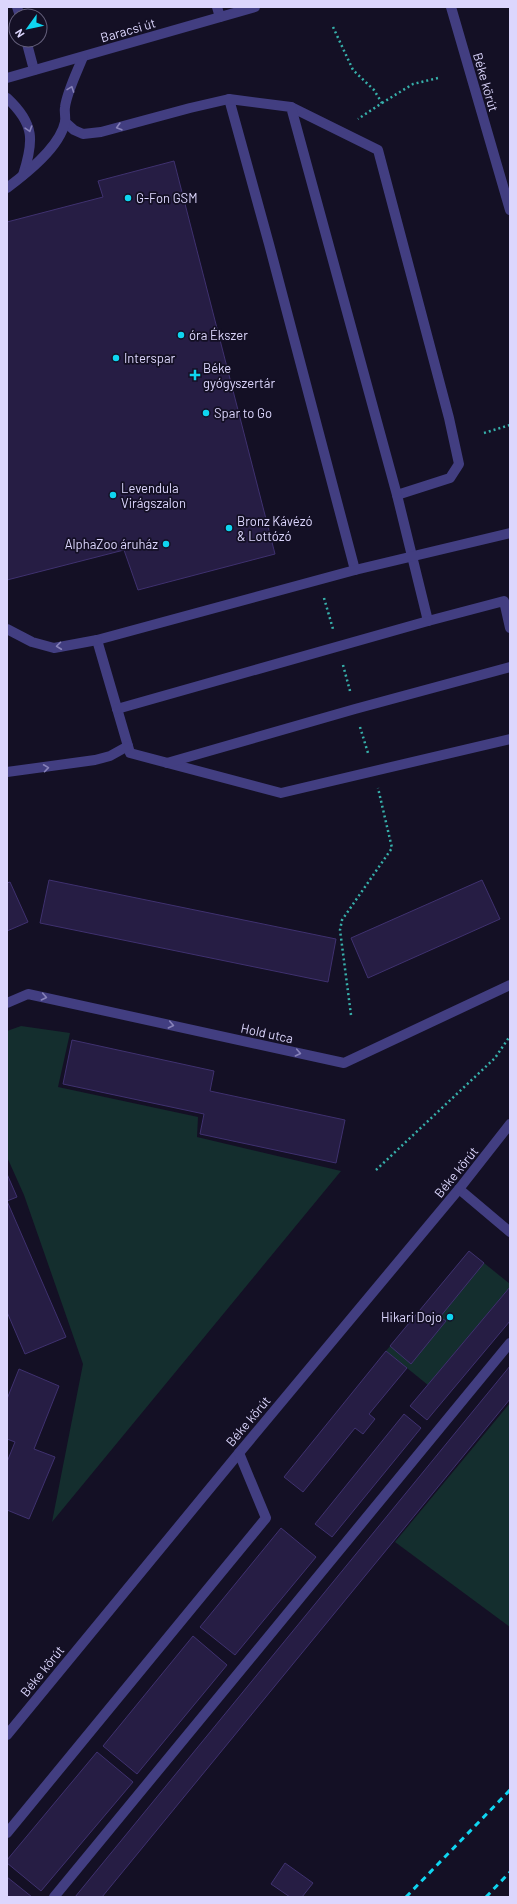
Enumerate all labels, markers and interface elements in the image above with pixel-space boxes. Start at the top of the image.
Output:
north arrow [8,8,48,48]
street label: Baracsi út [99,14,157,46]
text: N [12,27,27,40]
street label: Béke körút [470,51,502,113]
one-way arrow [67,86,75,93]
one-way arrow [116,122,123,131]
one-way arrow [24,126,33,133]
place label: G-Fon GSM [136,190,198,206]
marker: G-Fon GSM [123,193,133,203]
place label: óra Ékszer [189,327,248,343]
marker: óra Ékszer [176,330,186,340]
place label: Interspar [124,350,176,366]
marker: Interspar [111,353,121,363]
place label: Béke gyógyszertár [203,360,275,391]
marker: Béke gyógyszertár [190,370,200,380]
place label: Spar to Go [214,405,272,421]
marker: Spar to Go [201,408,211,418]
place label: Levendula Virágszalon [121,480,186,511]
marker: Levendula Virágszalon [108,490,118,500]
place label: Bronz Kávézó & Lottózó [237,513,312,544]
marker: Bronz Kávézó & Lottózó [224,523,234,533]
place label: AlphaZoo áruház [65,536,158,552]
marker: AlphaZoo áruház [161,539,171,549]
one-way arrow [56,642,62,651]
one-way arrow [43,764,49,773]
one-way arrow [41,992,47,1000]
one-way arrow [168,1020,174,1028]
street label: Hold utca [239,1020,295,1046]
one-way arrow [295,1048,301,1056]
street label: Béke körút [431,1143,481,1201]
place label: Hikari Dojo [381,1309,442,1325]
marker: Hikari Dojo [445,1312,455,1322]
street label: Béke körút [222,1393,274,1449]
street label: Béke körút [17,1642,67,1700]

